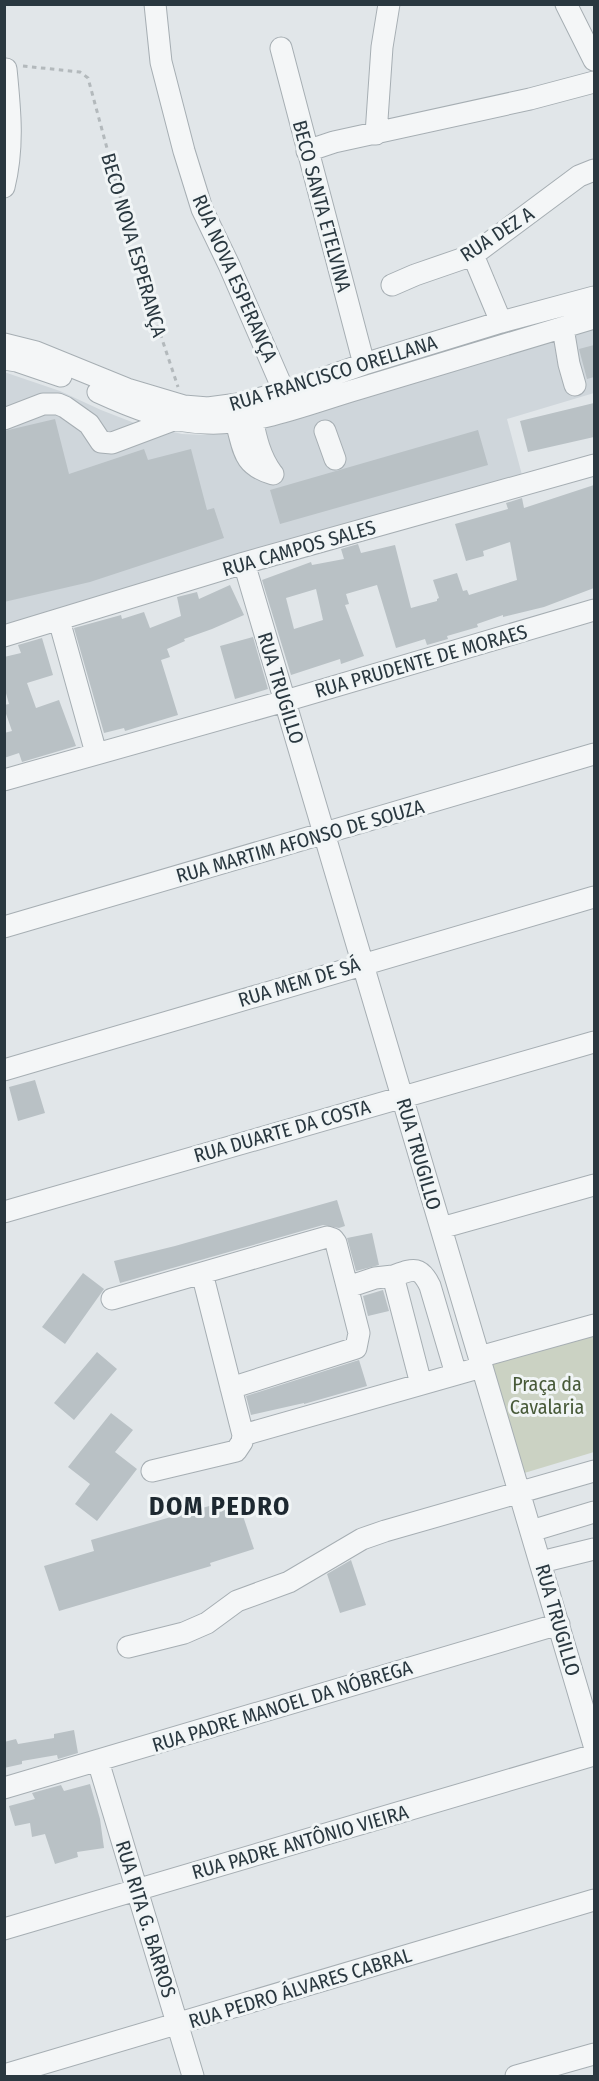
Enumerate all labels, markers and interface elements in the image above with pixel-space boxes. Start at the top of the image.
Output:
street label: BECO SANTA ETELVINA [288,118,357,295]
street label: BECO NOVA ESPERANÇA [95,150,172,340]
street label: RUA NOVA ESPERANÇA [186,191,283,366]
street label: RUA DEZ A [456,201,539,267]
street label: RUA FRANCISCO ORELLANA [226,330,440,416]
street label: RUA CAMPOS SALES [220,515,379,581]
street label: RUA PRUDENTE DE MORAES [312,619,530,703]
street label: RUA TRUGILLO [253,629,309,747]
street label: RUA MARTIM AFONSO DE SOUZA [173,794,427,888]
street label: RUA MEM DE SÁ [235,952,363,1012]
street label: RUA DUARTE DA COSTA [191,1094,373,1168]
street label: RUA TRUGILLO [392,1095,446,1213]
park label: Praça da Cavalaria [510,1372,584,1419]
district label: DOM PEDRO [149,1491,291,1522]
street label: RUA TRUGILLO [531,1561,585,1679]
street label: RUA PADRE MANOEL DA NÓBREGA [149,1655,415,1757]
street label: RUA PADRE ANTÔNIO VIEIRA [189,1799,411,1884]
street label: RUA RITA G. BARROS [111,1838,181,2001]
street label: RUA PEDRO ÁLVARES CABRAL [186,1943,415,2033]

